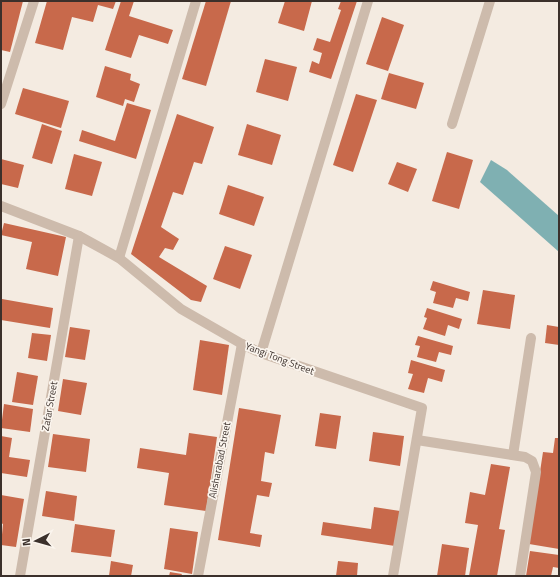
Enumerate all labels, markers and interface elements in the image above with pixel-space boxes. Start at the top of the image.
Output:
street label: Yangi Tong Street [243,338,317,379]
street label: Zafar Street [38,380,61,432]
street label: Alisharabad Street [205,420,234,500]
north arrow [16,521,56,561]
text: N [18,537,34,547]

